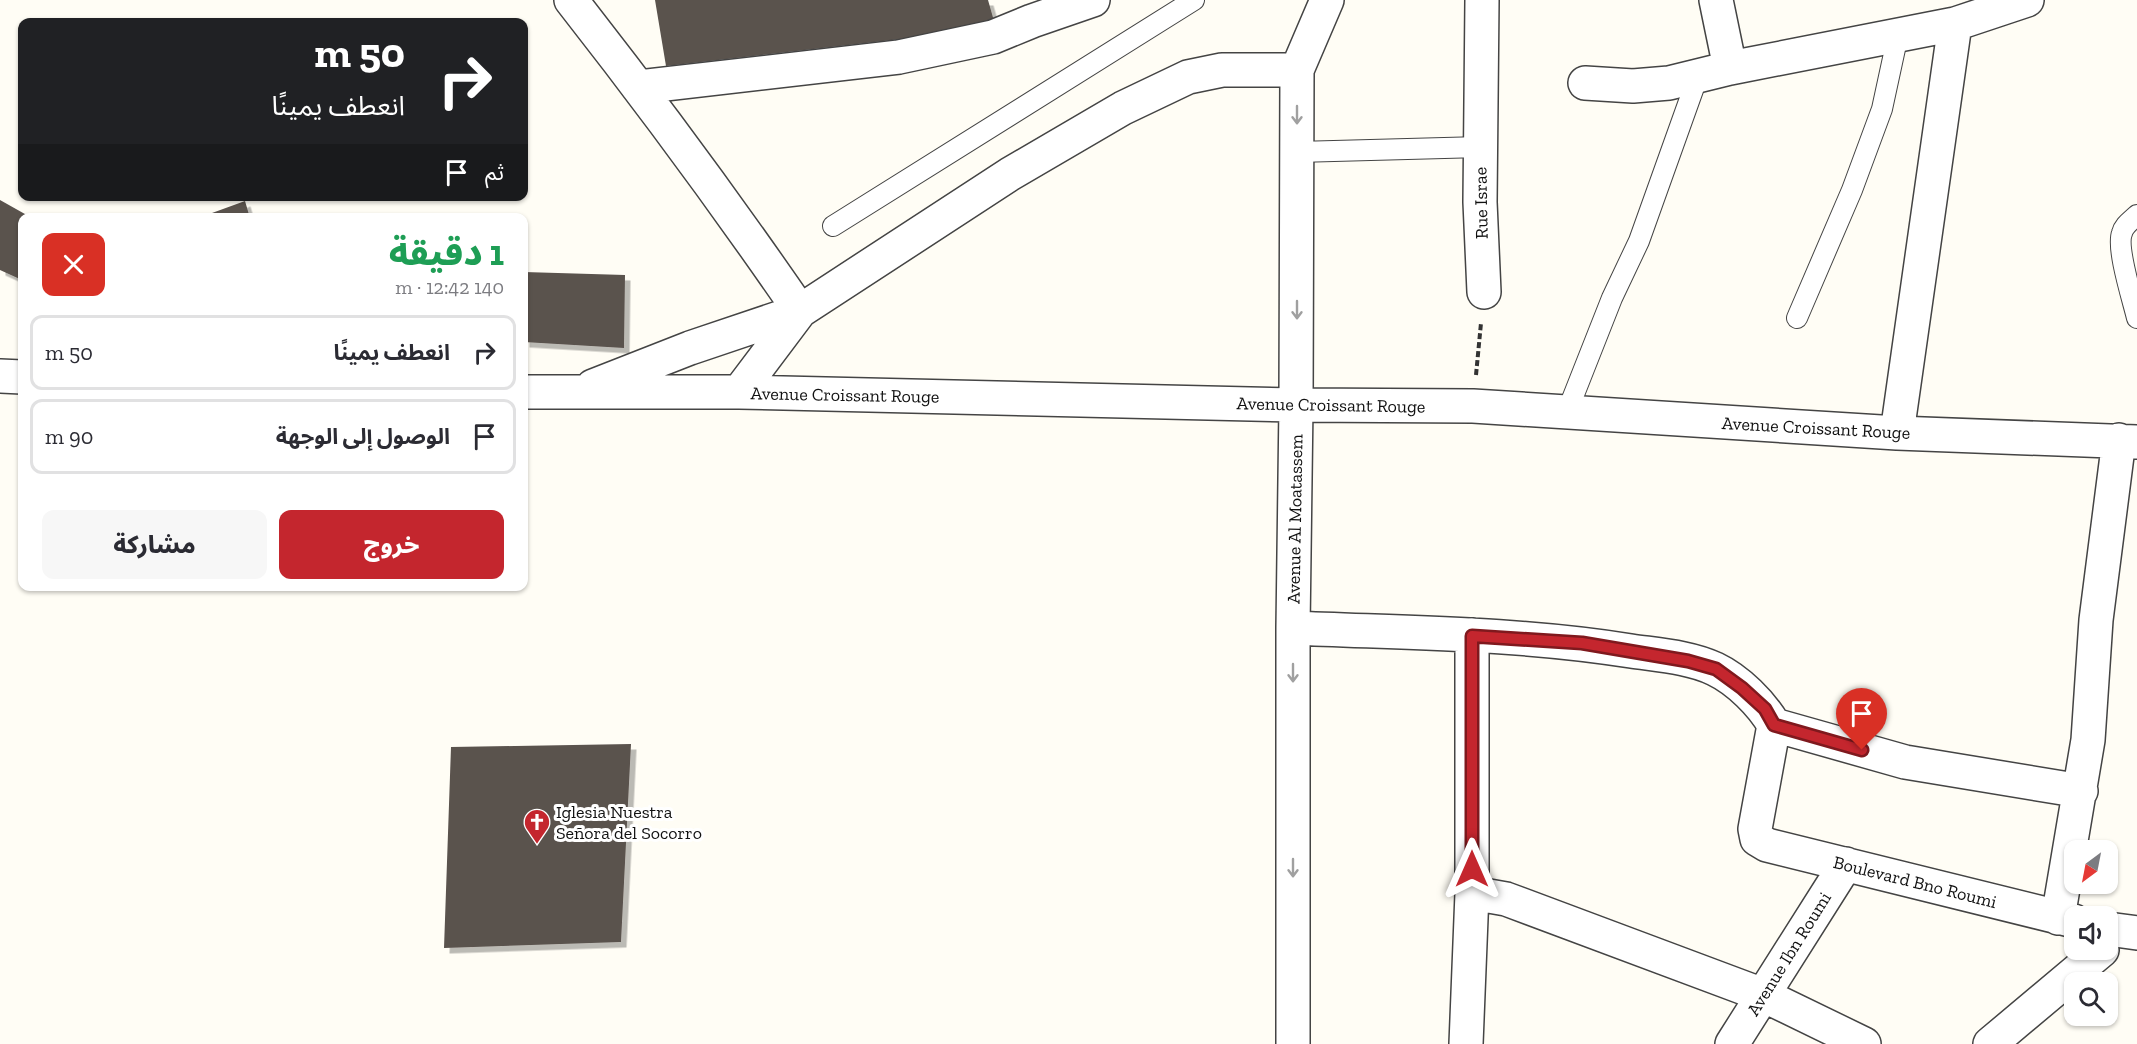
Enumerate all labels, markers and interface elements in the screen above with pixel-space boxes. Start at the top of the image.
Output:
text: 50 m [314,27,405,78]
icon: right [426,42,504,120]
text: انعطف يمينًا [271,90,405,122]
one-way arrow [1291,105,1303,125]
icon: arrive [440,156,473,189]
text: ثم [485,159,504,186]
street label: Rue Israe [1469,167,1493,239]
text: 1 دقيقة [389,231,504,274]
button: close [42,233,105,296]
text: 140 m · 12:42 [395,275,504,299]
one-way arrow [1291,300,1303,320]
icon: right [468,336,501,369]
text: 50 m [45,339,93,366]
text: انعطف يمينًا [333,339,450,366]
street label: Avenue Croissant Rouge [750,382,940,408]
street label: Avenue Croissant Rouge [1236,392,1426,418]
street label: Avenue Croissant Rouge [1721,412,1911,444]
icon: arrive [468,420,501,453]
text: 90 m [45,423,93,450]
text: الوصول إلى الوجهة [276,423,450,450]
street label: Avenue Al Moatassem [1283,434,1307,604]
button: مشاركة [42,510,267,579]
button: خروج [279,510,504,579]
one-way arrow [1287,663,1299,683]
pin [1836,688,1887,750]
icon: arrive [1845,697,1878,730]
place label: Iglesia Nuestra Señora del Socorro [556,801,702,844]
church icon: Iglesia Nuestra Señora del Socorro [522,807,552,845]
position arrow [1440,837,1504,901]
north arrow [2064,840,2118,894]
map controls [2064,840,2118,1026]
street label: Boulevard Bno Roumi [1831,851,1999,913]
one-way arrow [1287,858,1299,878]
street label: Avenue Ibn Roumi [1742,888,1836,1020]
button: sound [2064,906,2118,960]
button: search [2064,972,2118,1026]

